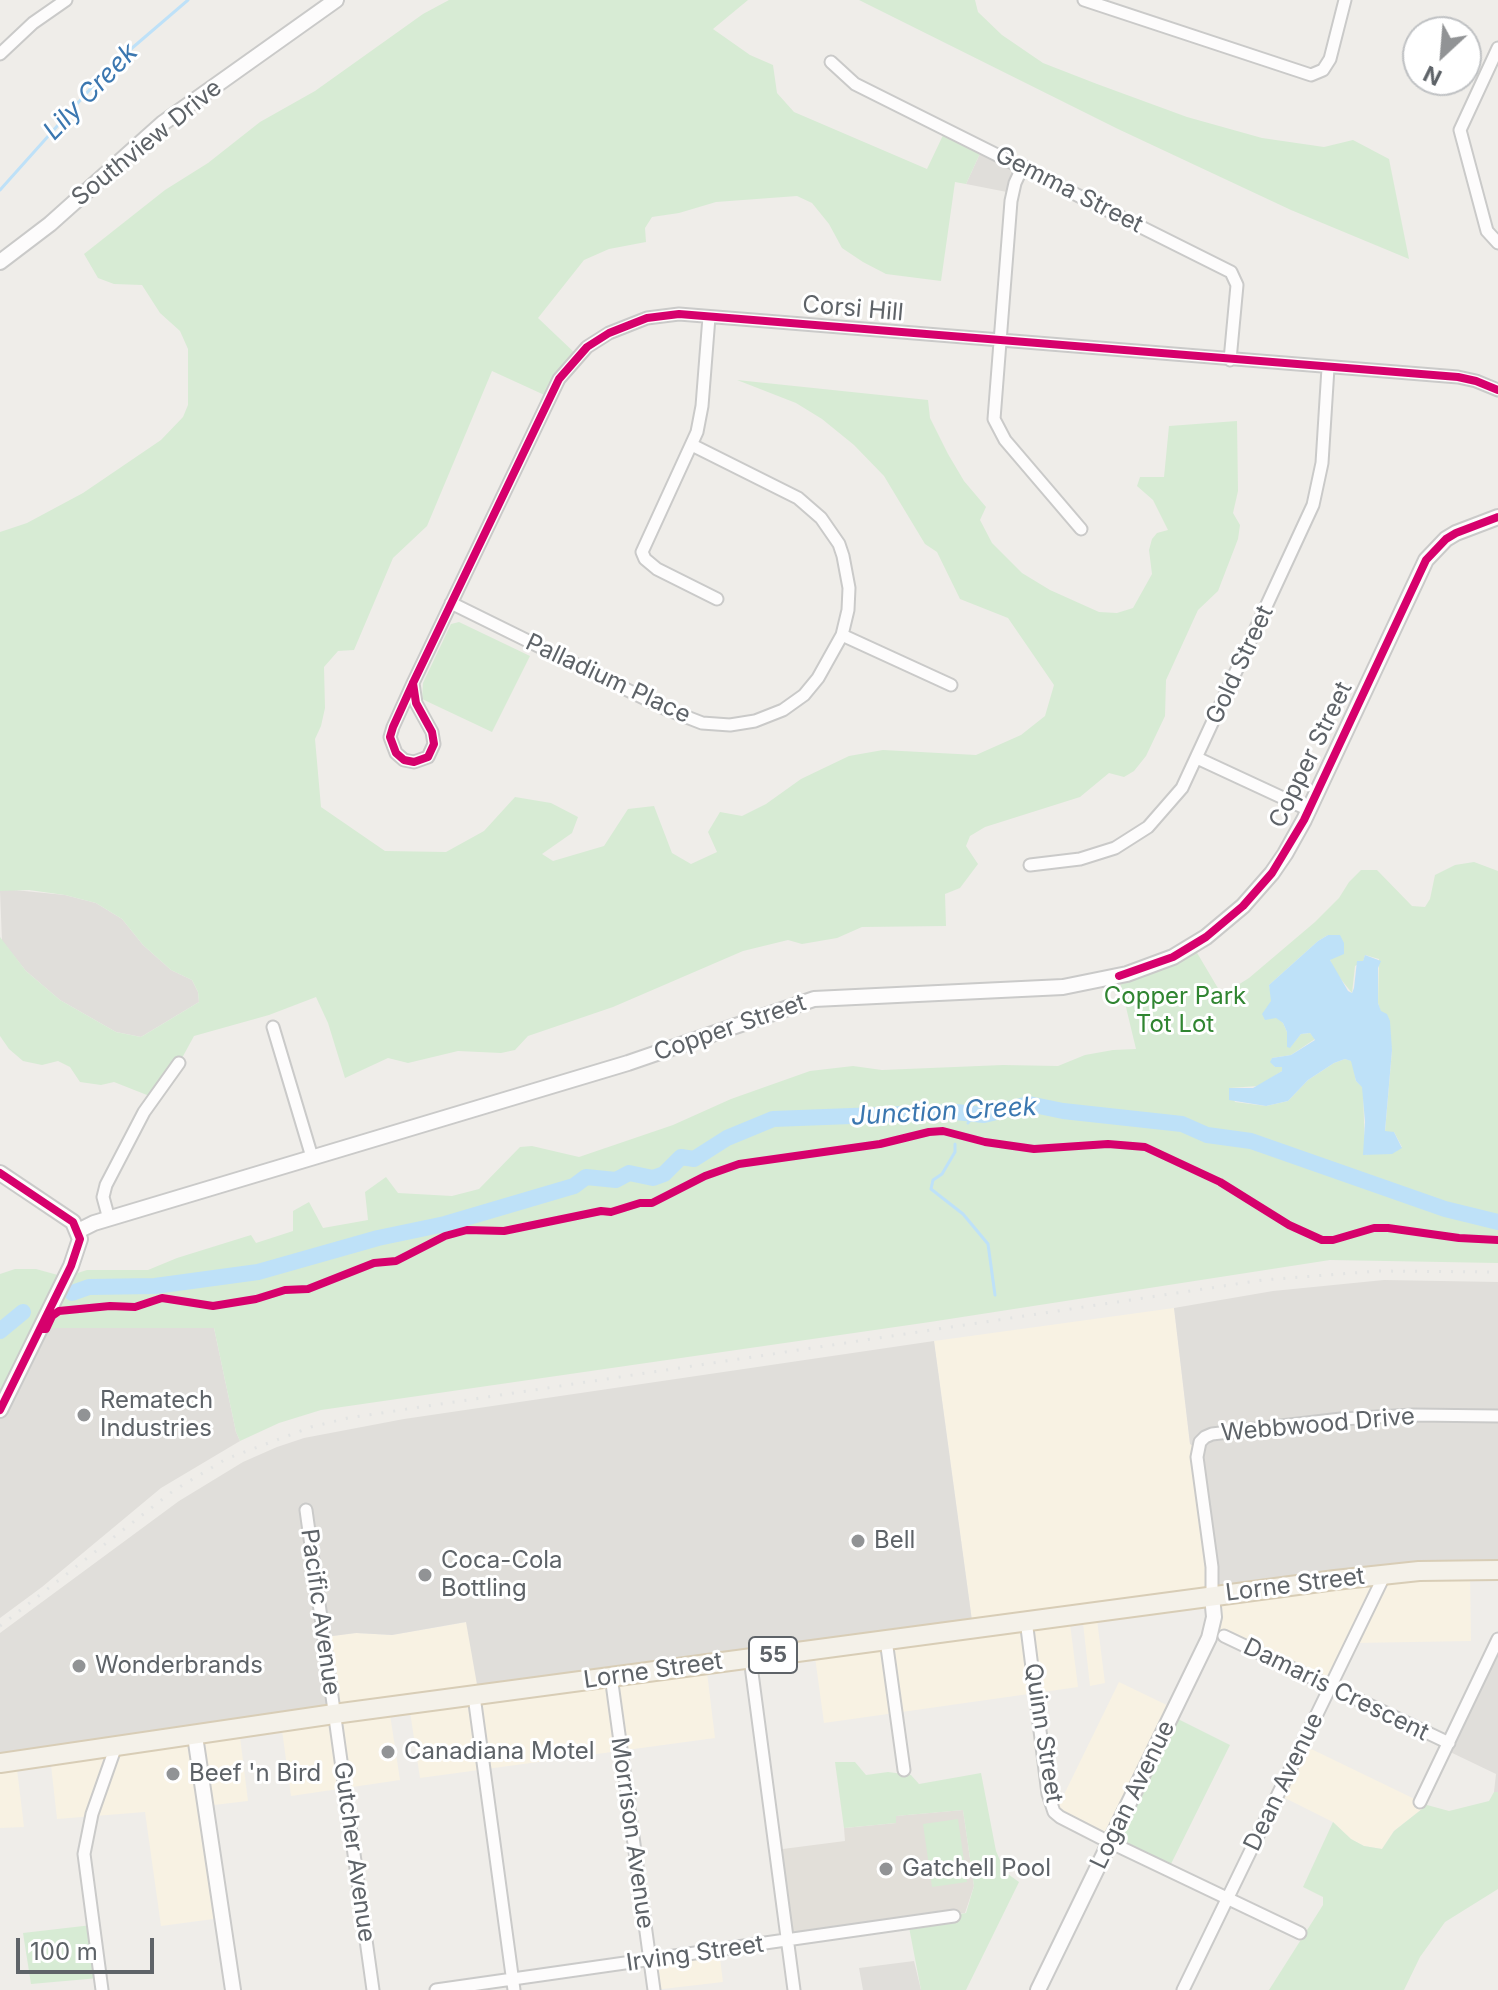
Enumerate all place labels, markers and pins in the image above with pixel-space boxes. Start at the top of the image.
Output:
place label: Rematech Industries [100,1387,213,1443]
marker: Rematech Industries [75,1406,93,1424]
place label: Bell [874,1527,915,1555]
marker: Bell [849,1532,867,1550]
place label: Coca-Cola Bottling [441,1547,563,1603]
marker: Coca-Cola Bottling [416,1566,434,1584]
place label: Wonderbrands [95,1652,263,1680]
marker: Wonderbrands [70,1657,88,1675]
place label: Canadiana Motel [404,1738,595,1766]
marker: Canadiana Motel [379,1743,397,1761]
place label: Beef 'n Bird [189,1760,321,1788]
marker: Beef 'n Bird [164,1765,182,1783]
place label: Gatchell Pool [902,1855,1051,1883]
marker: Gatchell Pool [877,1860,895,1878]

